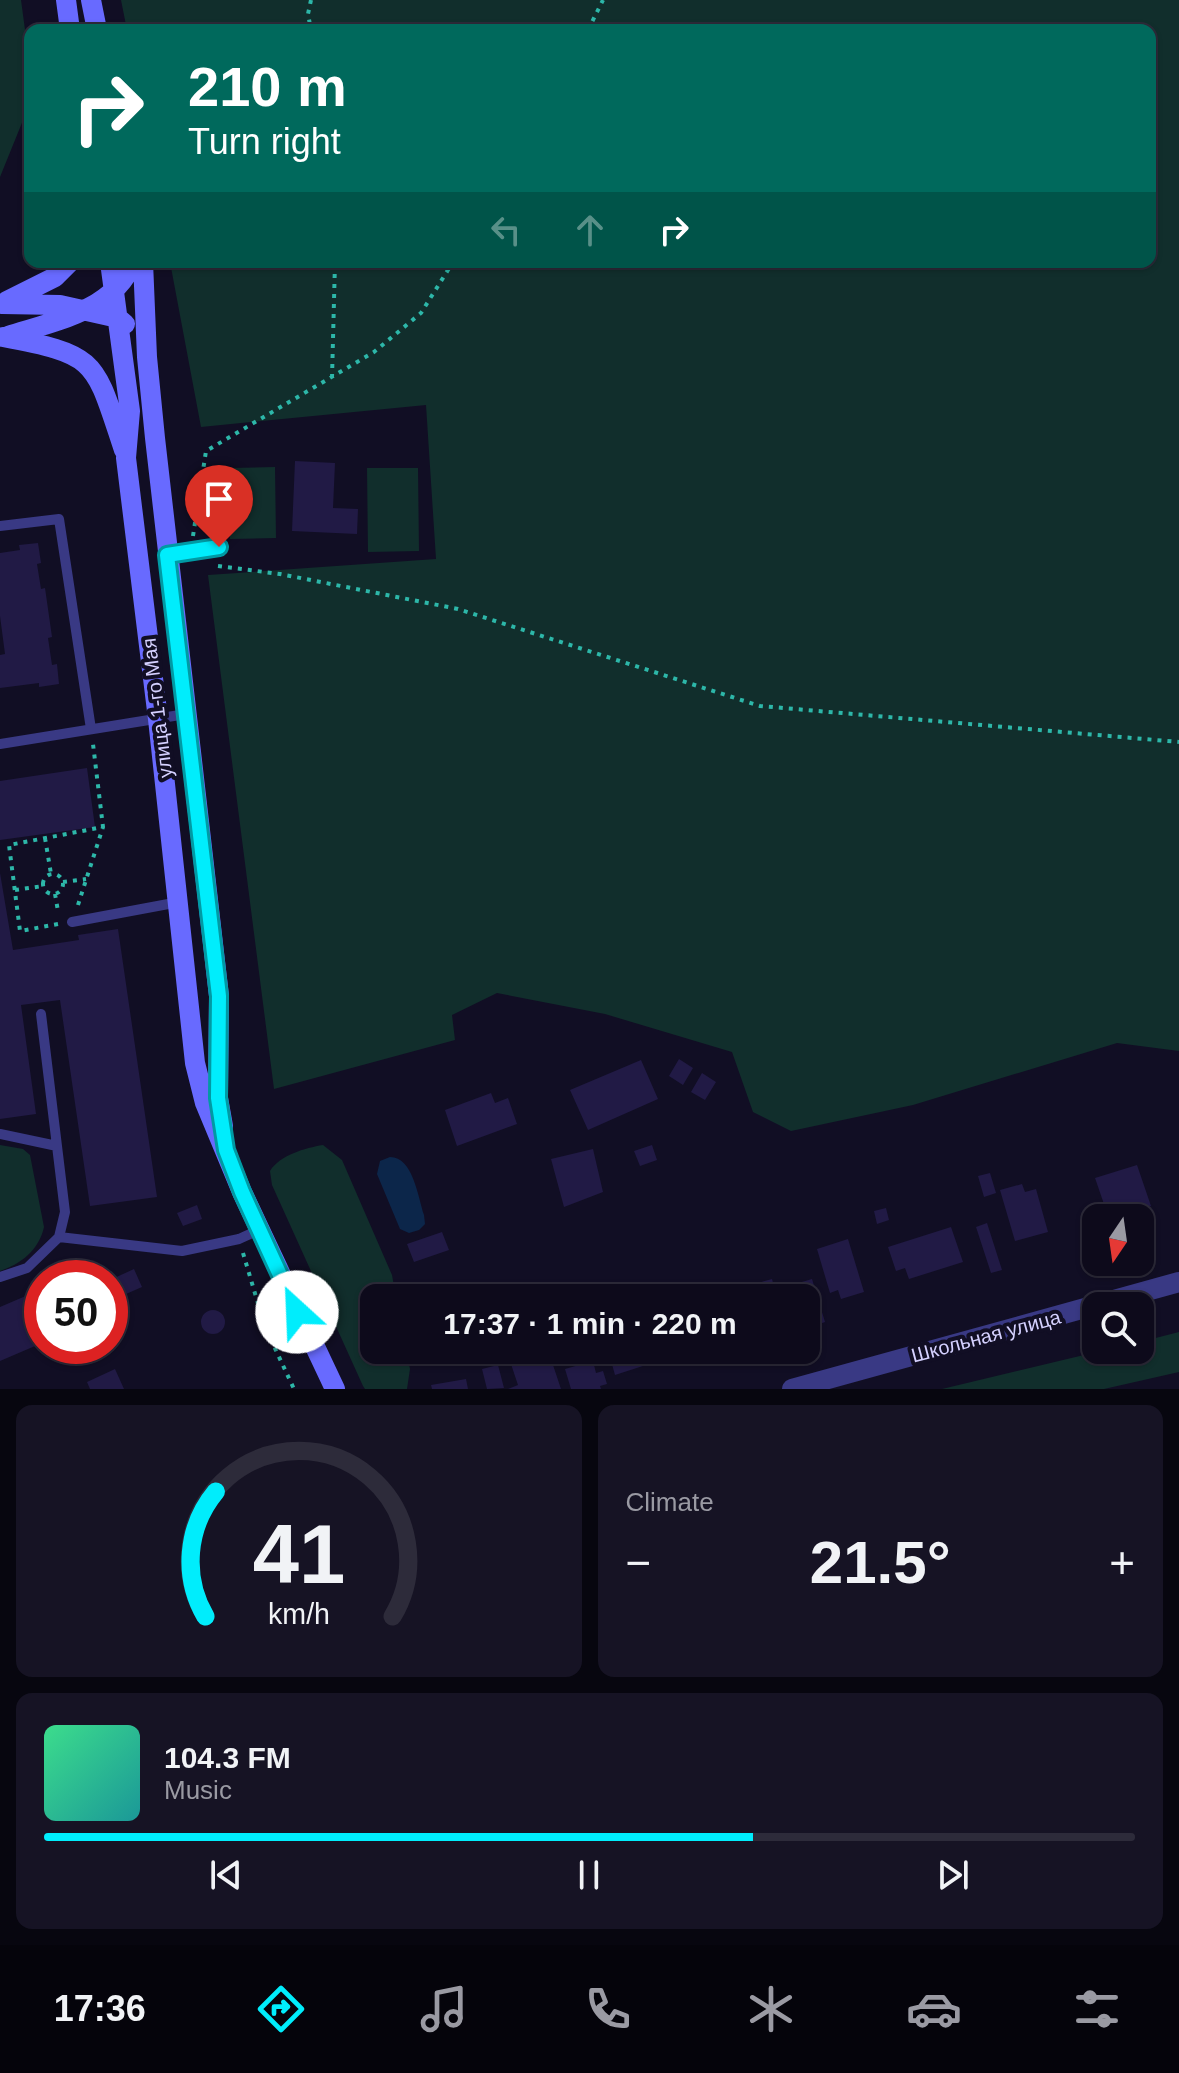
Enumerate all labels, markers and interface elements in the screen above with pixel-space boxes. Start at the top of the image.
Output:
text: 210 m [188,55,347,118]
icon: right [56,56,160,160]
text: Turn right [188,121,341,162]
icon: left [484,208,528,252]
icon: ahead [568,208,612,252]
icon: right [652,208,696,252]
pin [185,465,253,547]
icon: arrive [197,477,241,521]
street label: улица 1-го Мая [138,637,176,779]
north arrow [1082,1204,1154,1276]
map controls [1082,1204,1154,1364]
speed limit sign: 50 [24,1260,128,1364]
position arrow [255,1270,339,1354]
button: search [1082,1292,1154,1364]
street label: Школьная улица [909,1305,1064,1367]
text: 17:37 · 1 min · 220 m [443,1307,737,1340]
text: Climate [626,1487,714,1517]
text: 41 [252,1508,345,1601]
text: 21.5° [810,1529,951,1596]
text: − [626,1538,651,1587]
text: + [1109,1538,1135,1587]
text: km/h [268,1598,330,1630]
text: 104.3 FM [164,1741,291,1774]
text: Music [164,1775,232,1805]
icon: previous [204,1853,248,1897]
icon: pause [567,1853,611,1897]
icon: next [931,1853,975,1897]
icon: directions [253,1981,309,2037]
icon: music [416,1981,472,2037]
icon: phone [580,1981,636,2037]
icon: climate [743,1981,799,2037]
icon: car [906,1981,962,2037]
icon: filters [1069,1981,1125,2037]
text: 17:36 [54,1988,146,2029]

